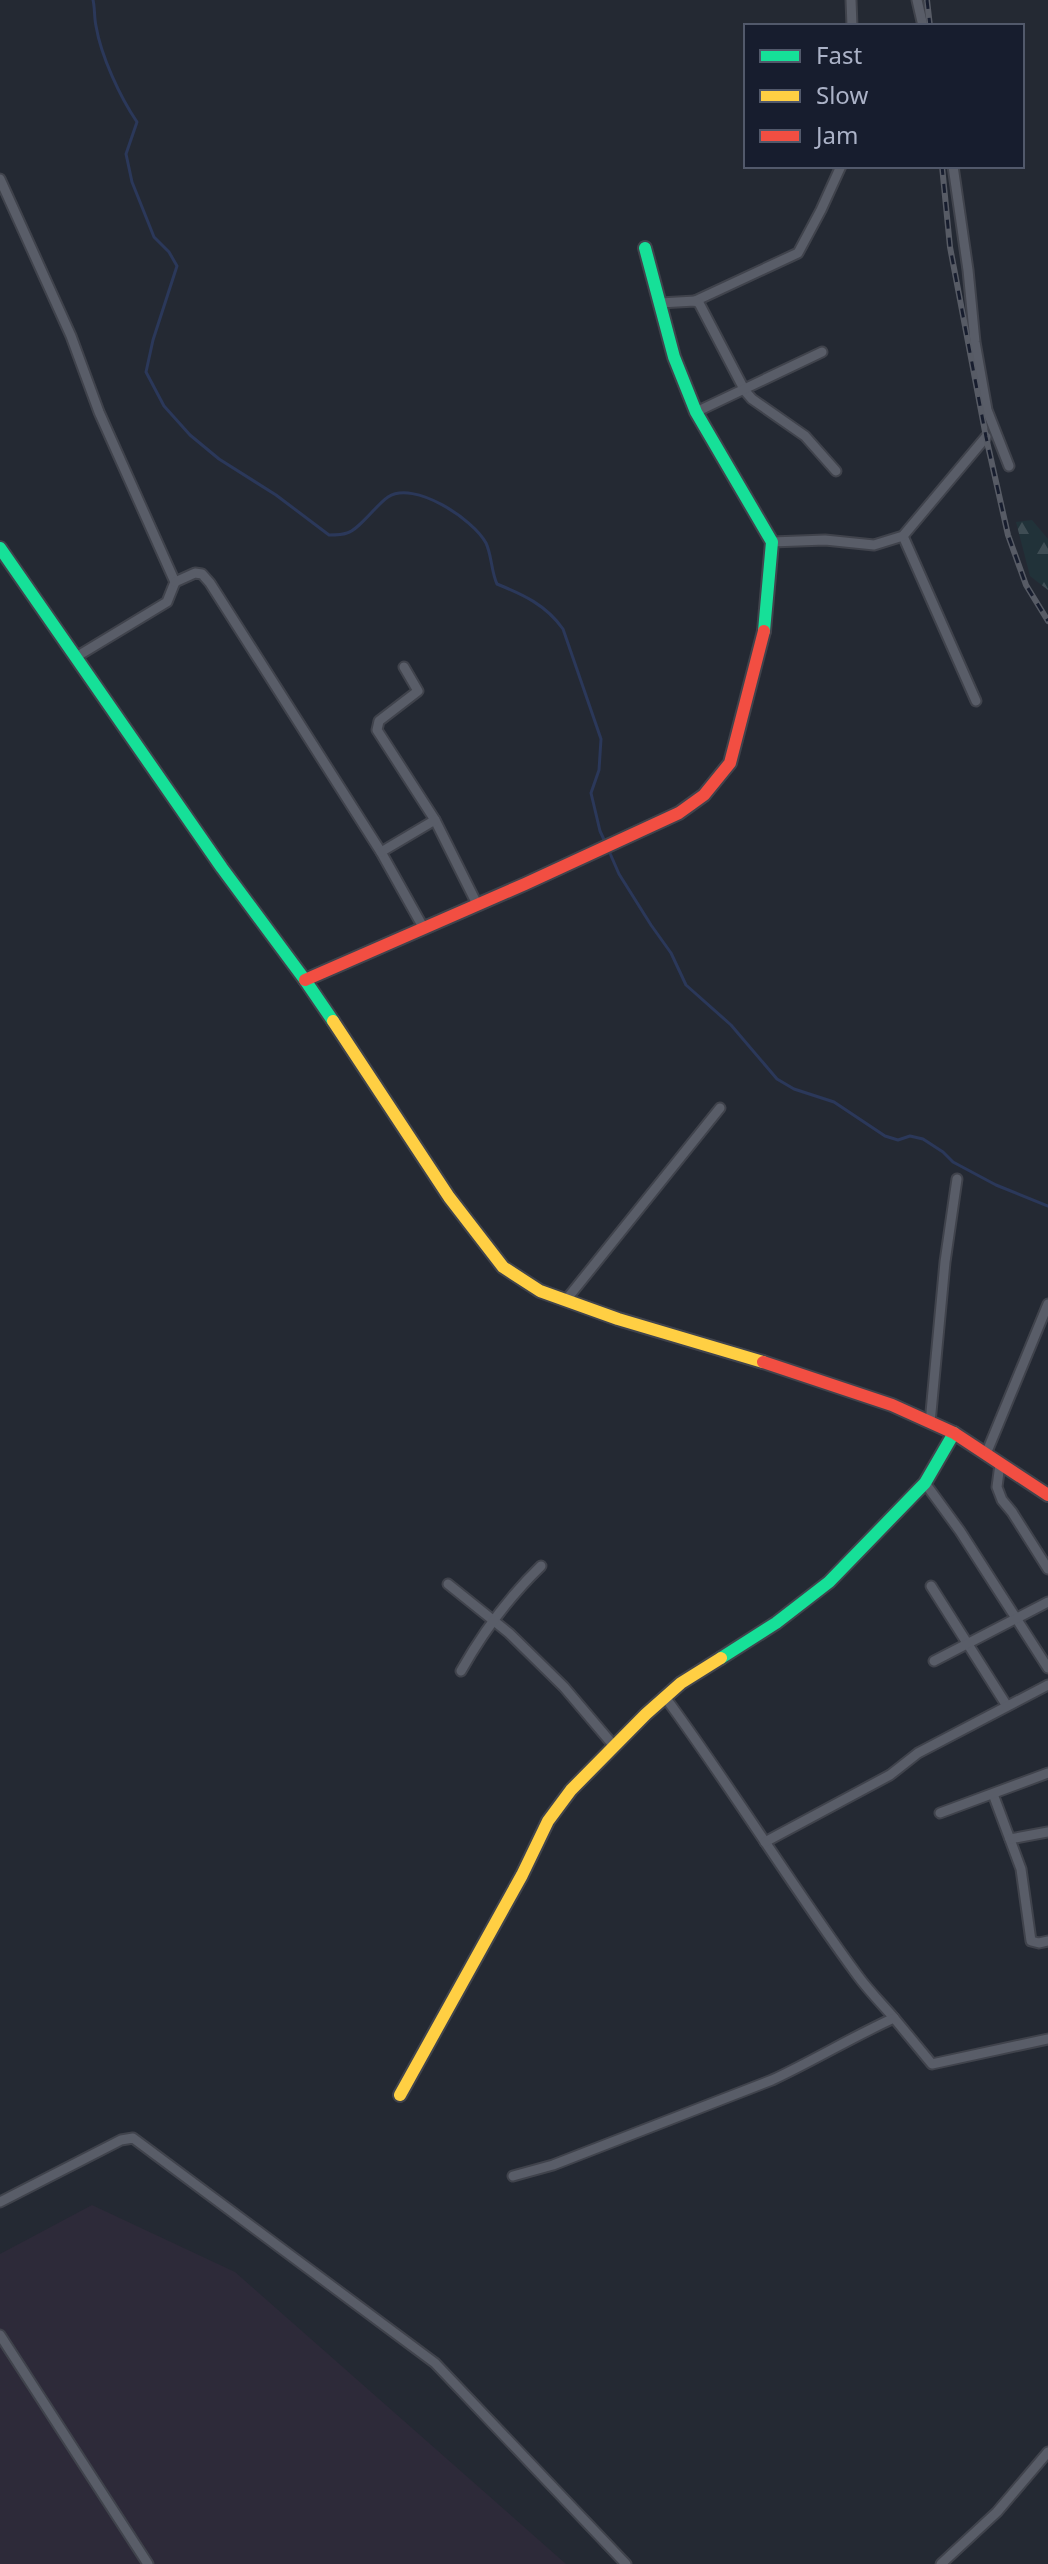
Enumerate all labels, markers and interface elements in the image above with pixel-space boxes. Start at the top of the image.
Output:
legend [744,24,1024,168]
text: Fast [816,38,862,71]
text: Slow [816,78,868,111]
text: Jam [814,118,858,151]

